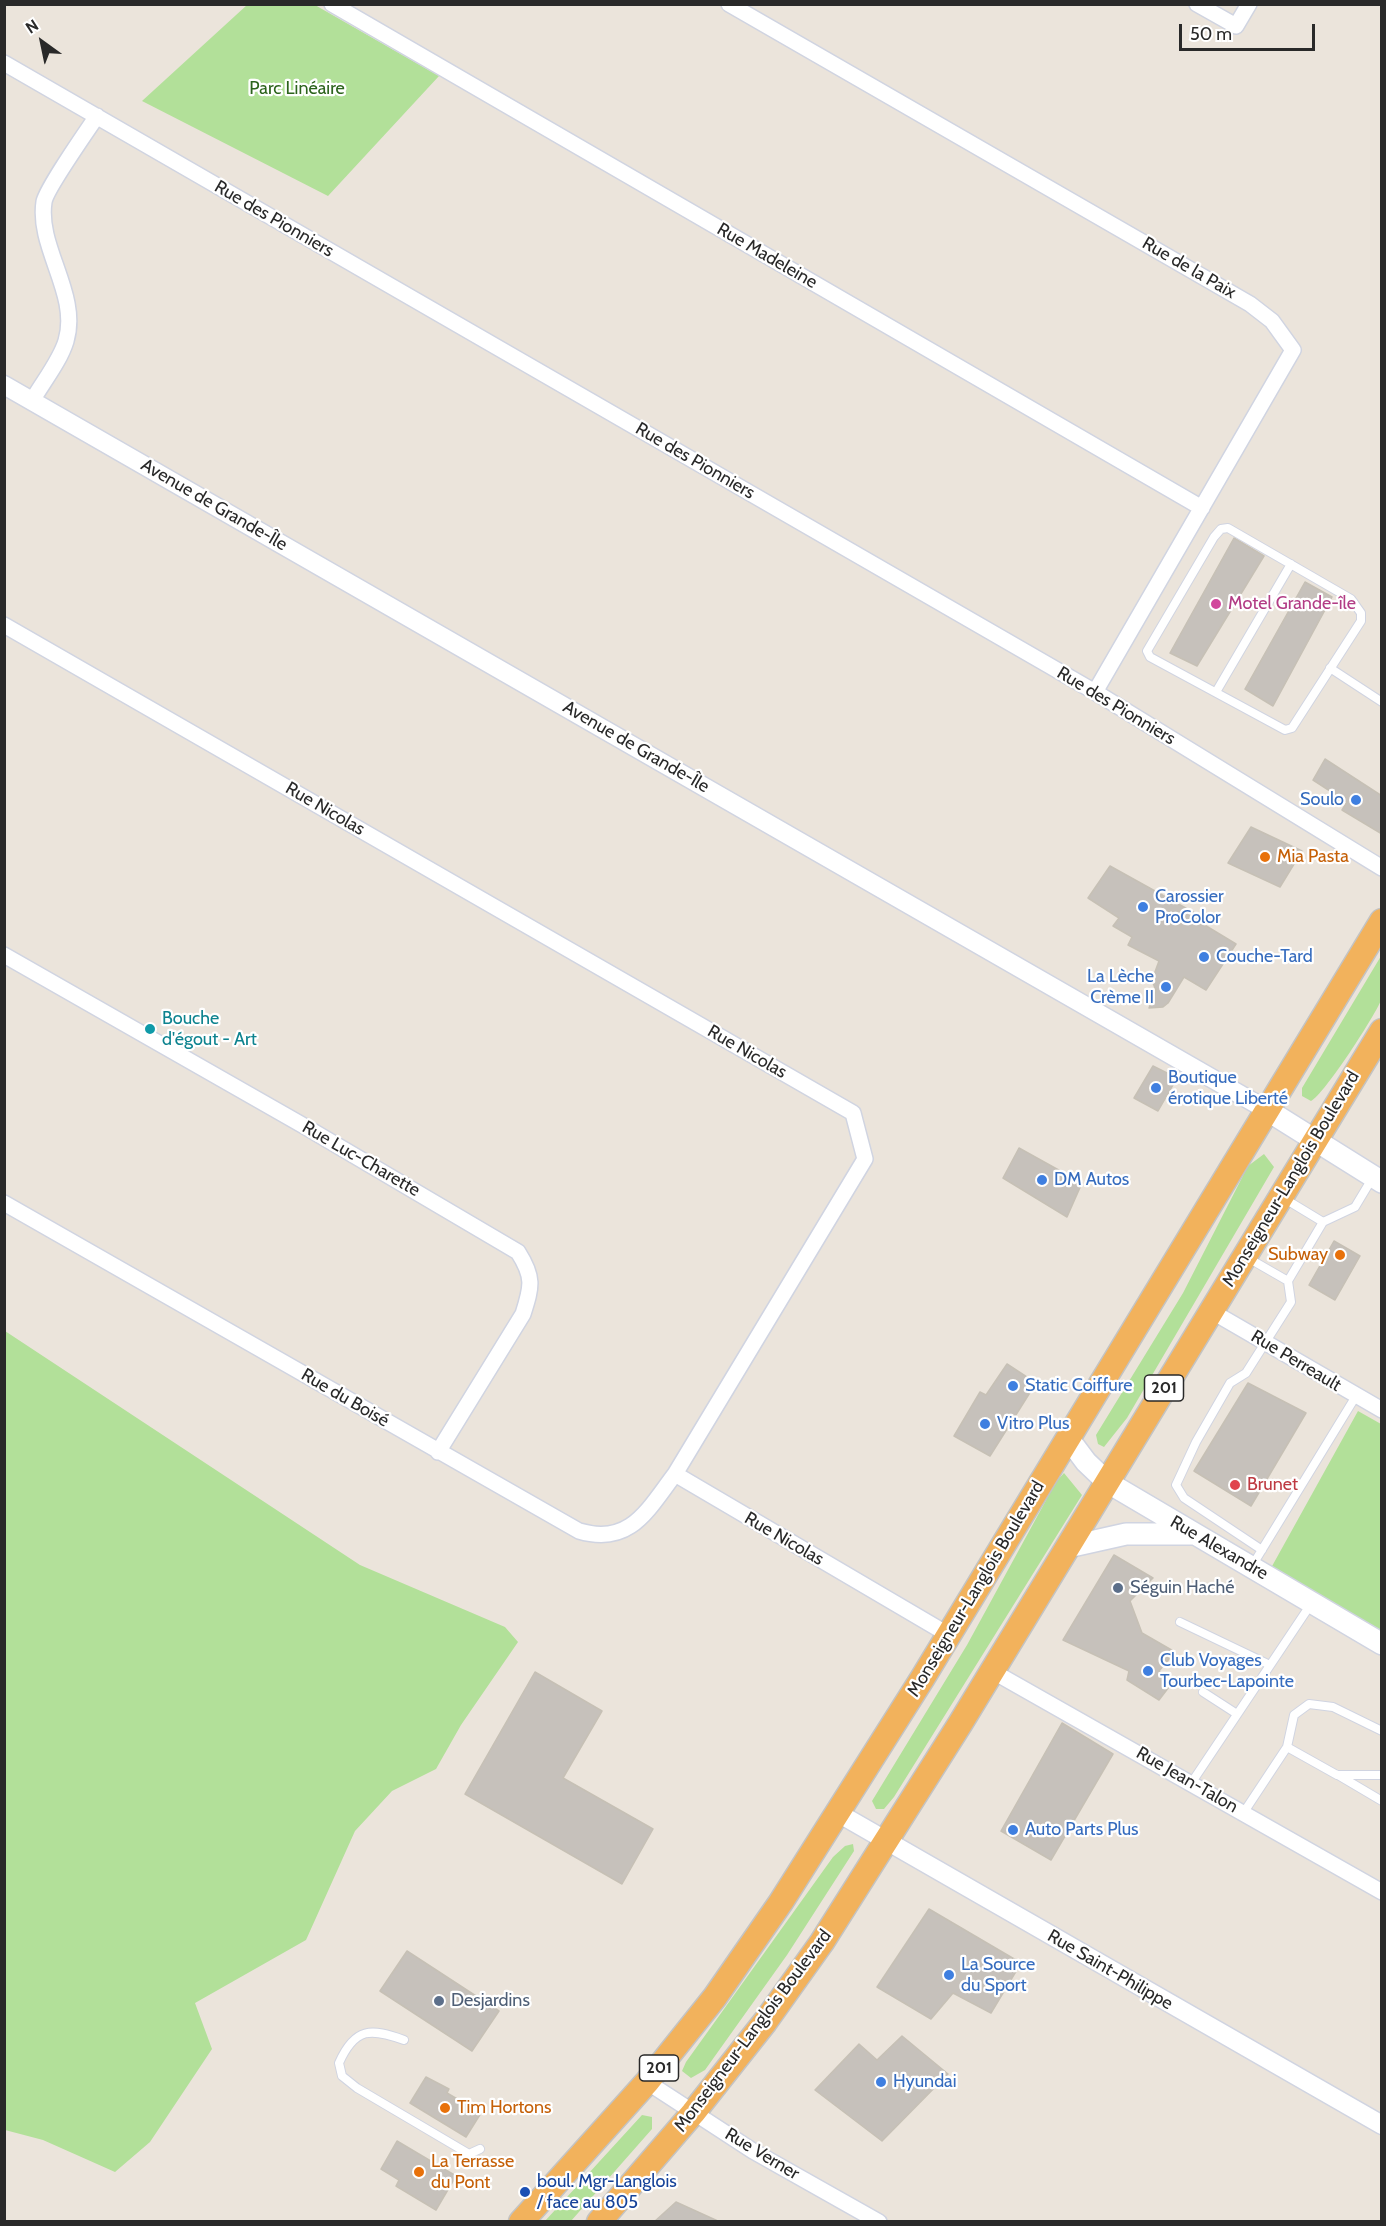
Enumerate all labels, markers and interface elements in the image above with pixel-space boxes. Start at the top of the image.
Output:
north arrow [12,12,72,72]
scale bar [1182,12,1318,50]
text: N [22,15,42,38]
text: 50 m [1190,23,1232,45]
park label: Parc Linéaire [249,78,345,100]
street label: Rue des Pionniers [210,176,338,262]
street label: Rue Madeleine [713,219,821,293]
street label: Rue de la Paix [1138,233,1240,303]
street label: Rue des Pionniers [631,418,759,504]
street label: Avenue de Grande-Île [137,454,291,556]
place label: Motel Grande-île [1228,593,1356,615]
marker: Motel Grande-île [1209,597,1223,611]
street label: Rue des Pionniers [1053,662,1179,750]
street label: Avenue de Grande-Île [559,696,713,798]
street label: Rue Nicolas [282,778,368,840]
place label: Soulo [1300,789,1344,811]
marker: Soulo [1349,793,1363,807]
place label: Mia Pasta [1277,846,1349,868]
marker: Mia Pasta [1258,850,1272,864]
place label: Carossier ProColor [1155,886,1224,928]
marker: Carossier ProColor [1136,900,1150,914]
place label: Couche-Tard [1216,946,1313,968]
marker: Couche-Tard [1197,950,1211,964]
place label: La Lèche Crème II [1087,966,1154,1008]
marker: La Lèche Crème II [1159,980,1173,994]
place label: Bouche d'égout - Art [162,1008,257,1050]
street label: Rue Nicolas [704,1021,790,1083]
marker: Bouche d'égout - Art [143,1022,157,1036]
place label: Boutique érotique Liberté [1168,1067,1288,1110]
street label: Monseigneur-Langlois Boulevard [1218,1067,1364,1291]
marker: Boutique érotique Liberté [1149,1081,1163,1095]
street label: Rue Luc-Charette [298,1117,424,1201]
place label: DM Autos [1054,1169,1129,1191]
marker: DM Autos [1035,1173,1049,1187]
place label: Subway [1268,1244,1328,1266]
marker: Subway [1333,1248,1347,1262]
street label: Rue Perreault [1247,1326,1345,1396]
street label: Rue du Boisé [297,1364,393,1432]
place label: Static Coiffure [1025,1375,1132,1397]
road number: 201 [1144,1375,1184,1401]
marker: Static Coiffure [1006,1379,1020,1393]
place label: Vitro Plus [997,1413,1069,1435]
marker: Vitro Plus [978,1417,992,1431]
place label: Brunet [1247,1474,1298,1496]
street label: Monseigneur-Langlois Boulevard [903,1477,1049,1701]
marker: Brunet [1228,1478,1242,1492]
street label: Rue Nicolas [741,1508,827,1570]
street label: Rue Alexandre [1166,1511,1272,1585]
place label: Séguin Haché [1130,1577,1234,1599]
marker: Séguin Haché [1111,1581,1125,1595]
place label: Club Voyages Tourbec-Lapointe [1160,1650,1294,1692]
marker: Club Voyages Tourbec-Lapointe [1141,1664,1155,1678]
street label: Rue Jean-Talon [1132,1742,1242,1818]
place label: Auto Parts Plus [1025,1819,1139,1841]
marker: Auto Parts Plus [1006,1823,1020,1837]
street label: Rue Saint-Philippe [1044,1925,1176,2015]
street label: Monseigneur-Langlois Boulevard [670,1926,836,2136]
place label: La Source du Sport [961,1954,1035,1996]
marker: La Source du Sport [942,1968,956,1982]
place label: Desjardins [451,1990,530,2012]
marker: Desjardins [432,1994,446,2008]
road number: 201 [640,2055,678,2081]
place label: Hyundai [893,2071,957,2093]
marker: Hyundai [874,2075,888,2089]
place label: Tim Hortons [457,2097,552,2119]
marker: Tim Hortons [438,2101,452,2115]
street label: Rue Verner [721,2123,803,2185]
place label: La Terrasse du Pont [431,2151,514,2194]
marker: La Terrasse du Pont [412,2165,426,2179]
place label: boul. Mgr-Langlois / face au 805 [537,2171,677,2214]
marker: boul. Mgr-Langlois / face au 805 [518,2185,532,2199]

